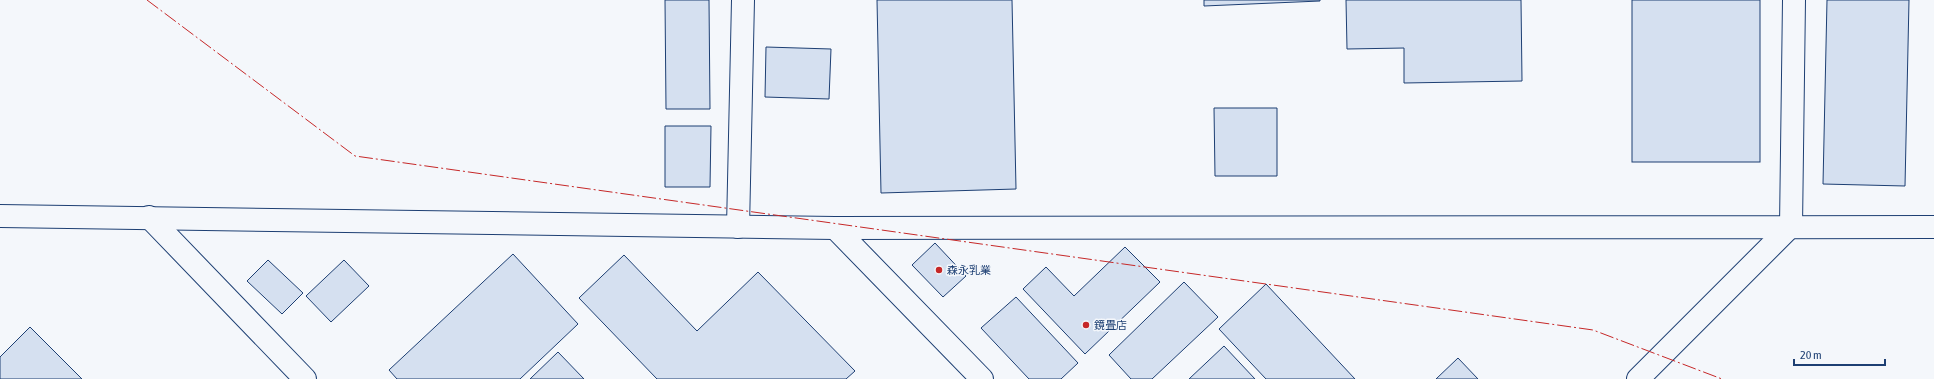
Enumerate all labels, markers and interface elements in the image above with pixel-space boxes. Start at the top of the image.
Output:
place label: 森永乳業 [947,264,991,276]
marker: 森永乳業 [934,265,944,275]
place label: 鏡畳店 [1094,319,1127,331]
marker: 鏡畳店 [1081,320,1091,330]
scale bar [1794,341,1885,367]
text: 20 m [1800,348,1822,362]

